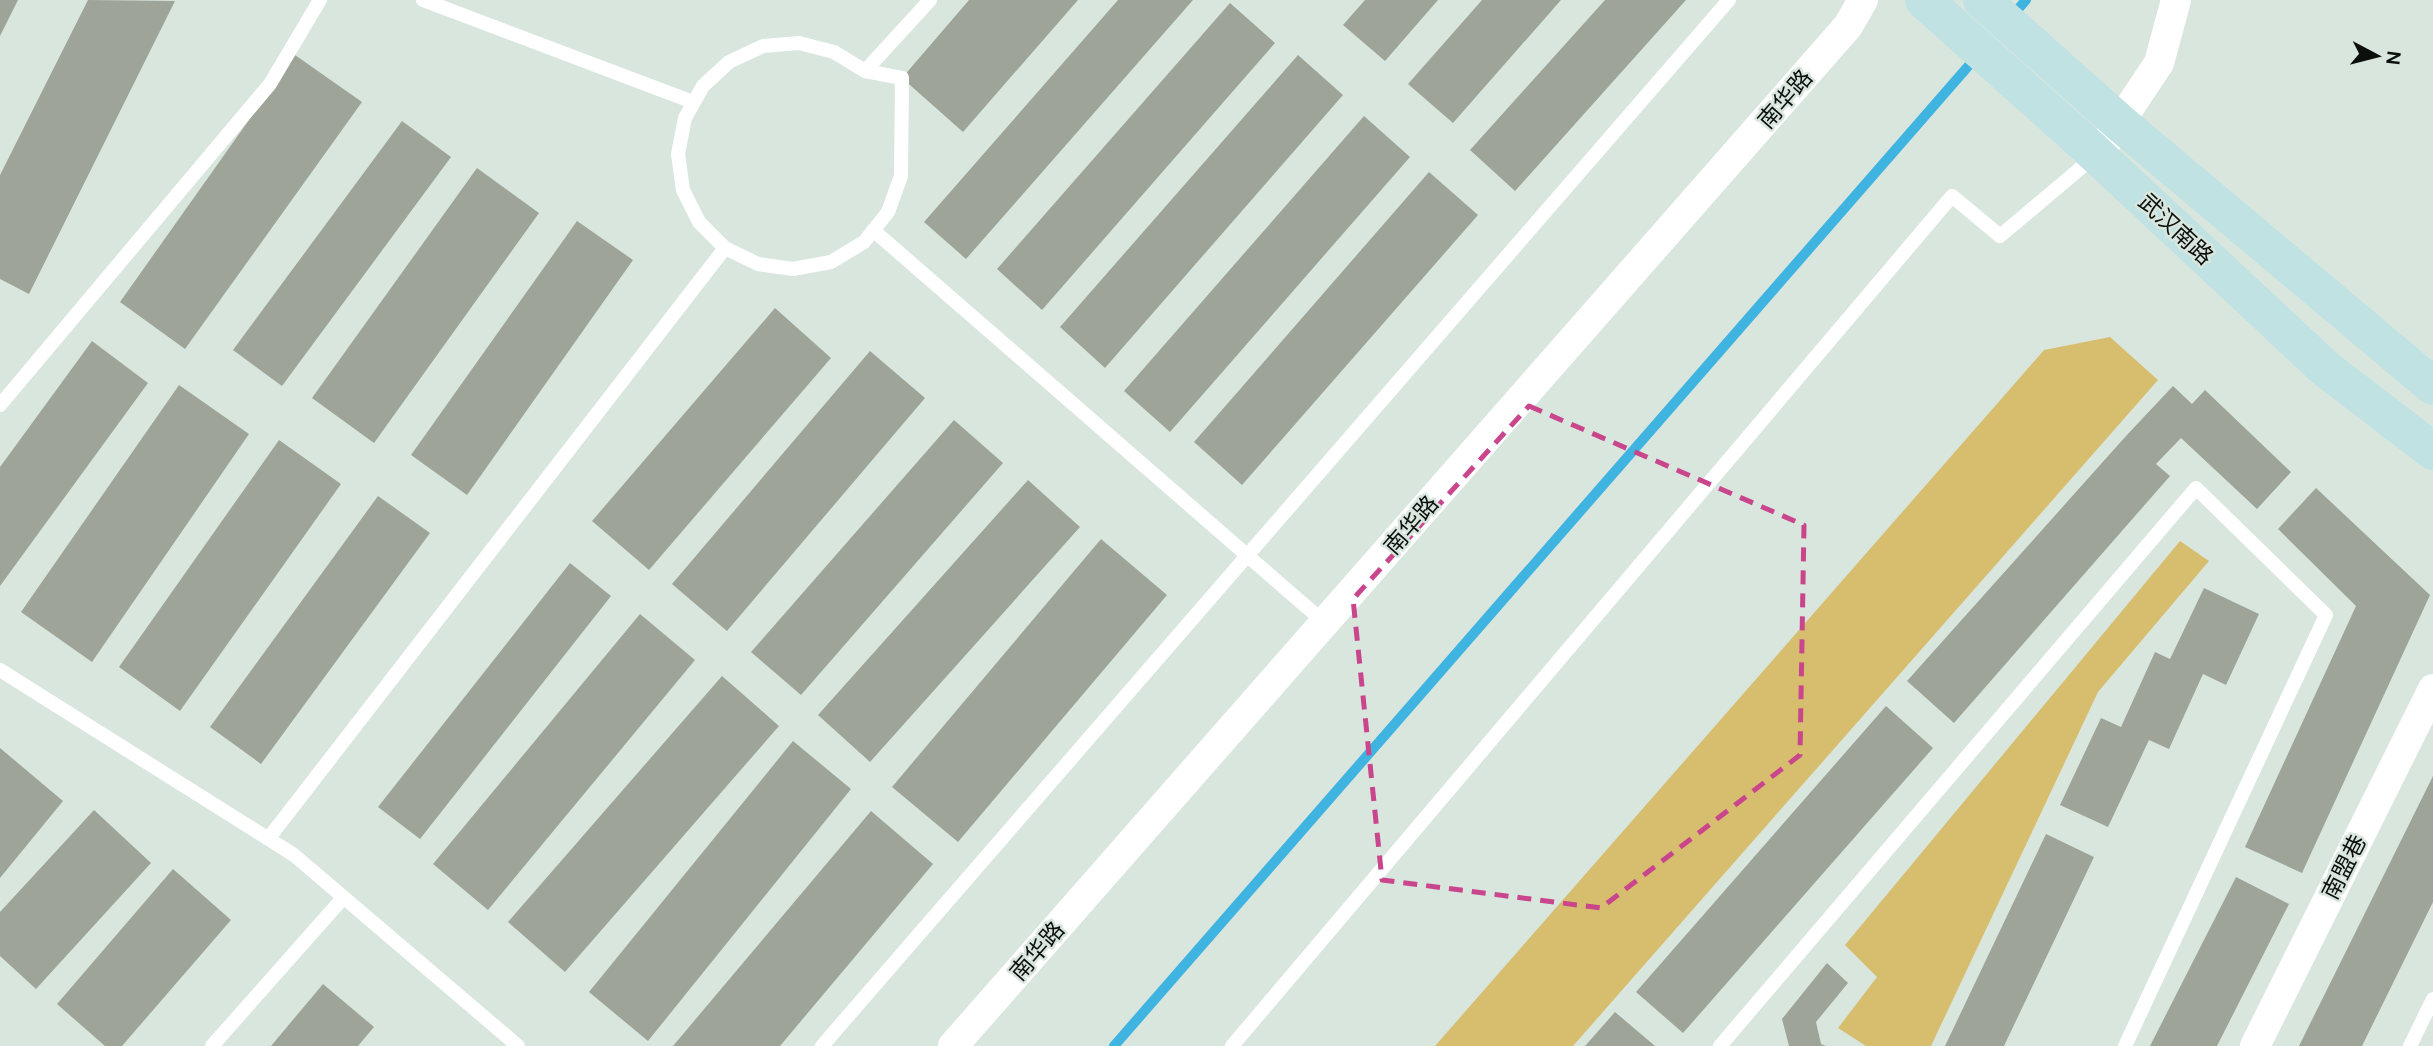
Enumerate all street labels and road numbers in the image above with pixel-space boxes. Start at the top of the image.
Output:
street label: 南华路 [1751,63,1819,135]
street label: 武汉南路 [2132,187,2220,271]
street label: 南华路 [1377,489,1445,561]
street label: 南盟巷 [2315,829,2373,905]
street label: 南华路 [1003,915,1071,987]

